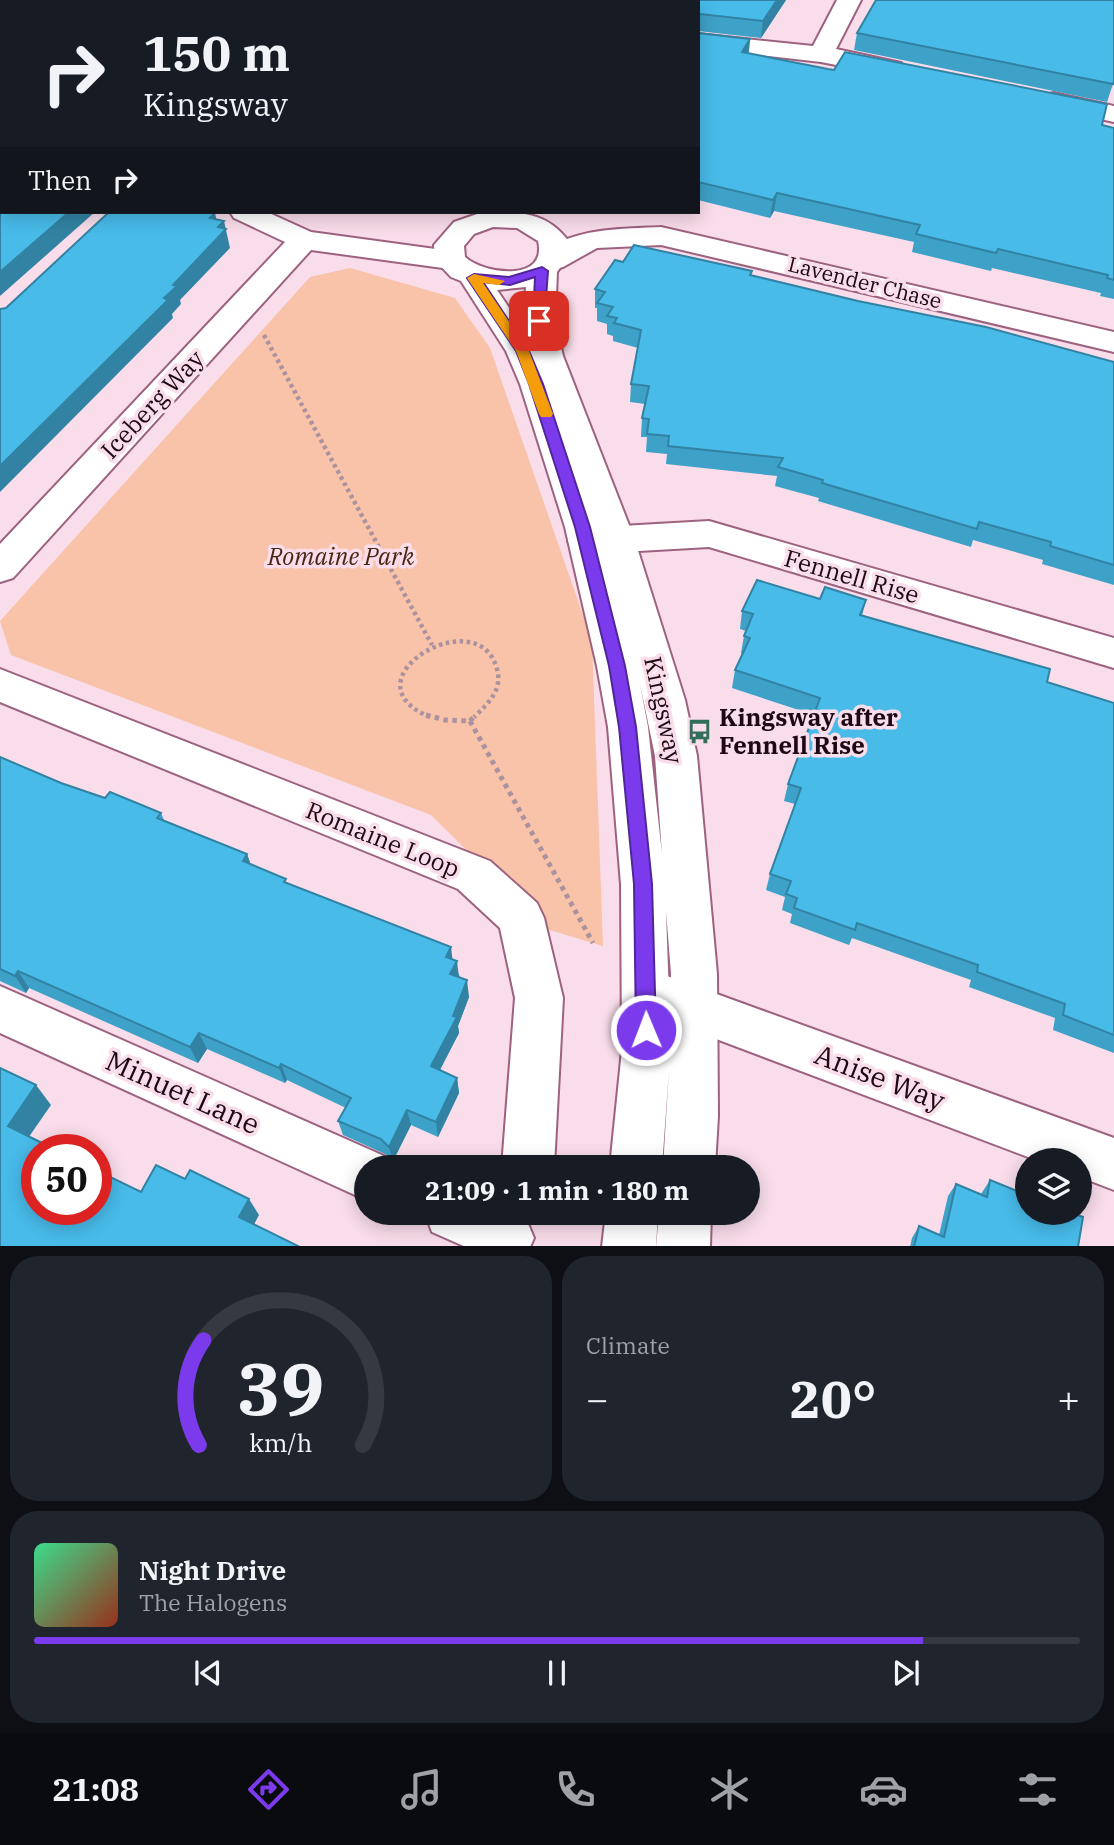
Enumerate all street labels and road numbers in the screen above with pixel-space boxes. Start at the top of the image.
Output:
street label: Lavender Chase [785,249,945,315]
street label: Iceberg Way [93,343,211,465]
street label: Fennell Rise [781,542,923,610]
street label: Kingsway [637,654,691,767]
street label: Romaine Loop [301,794,465,884]
street label: Anise Way [810,1035,950,1119]
street label: Minuet Lane [100,1042,266,1142]

